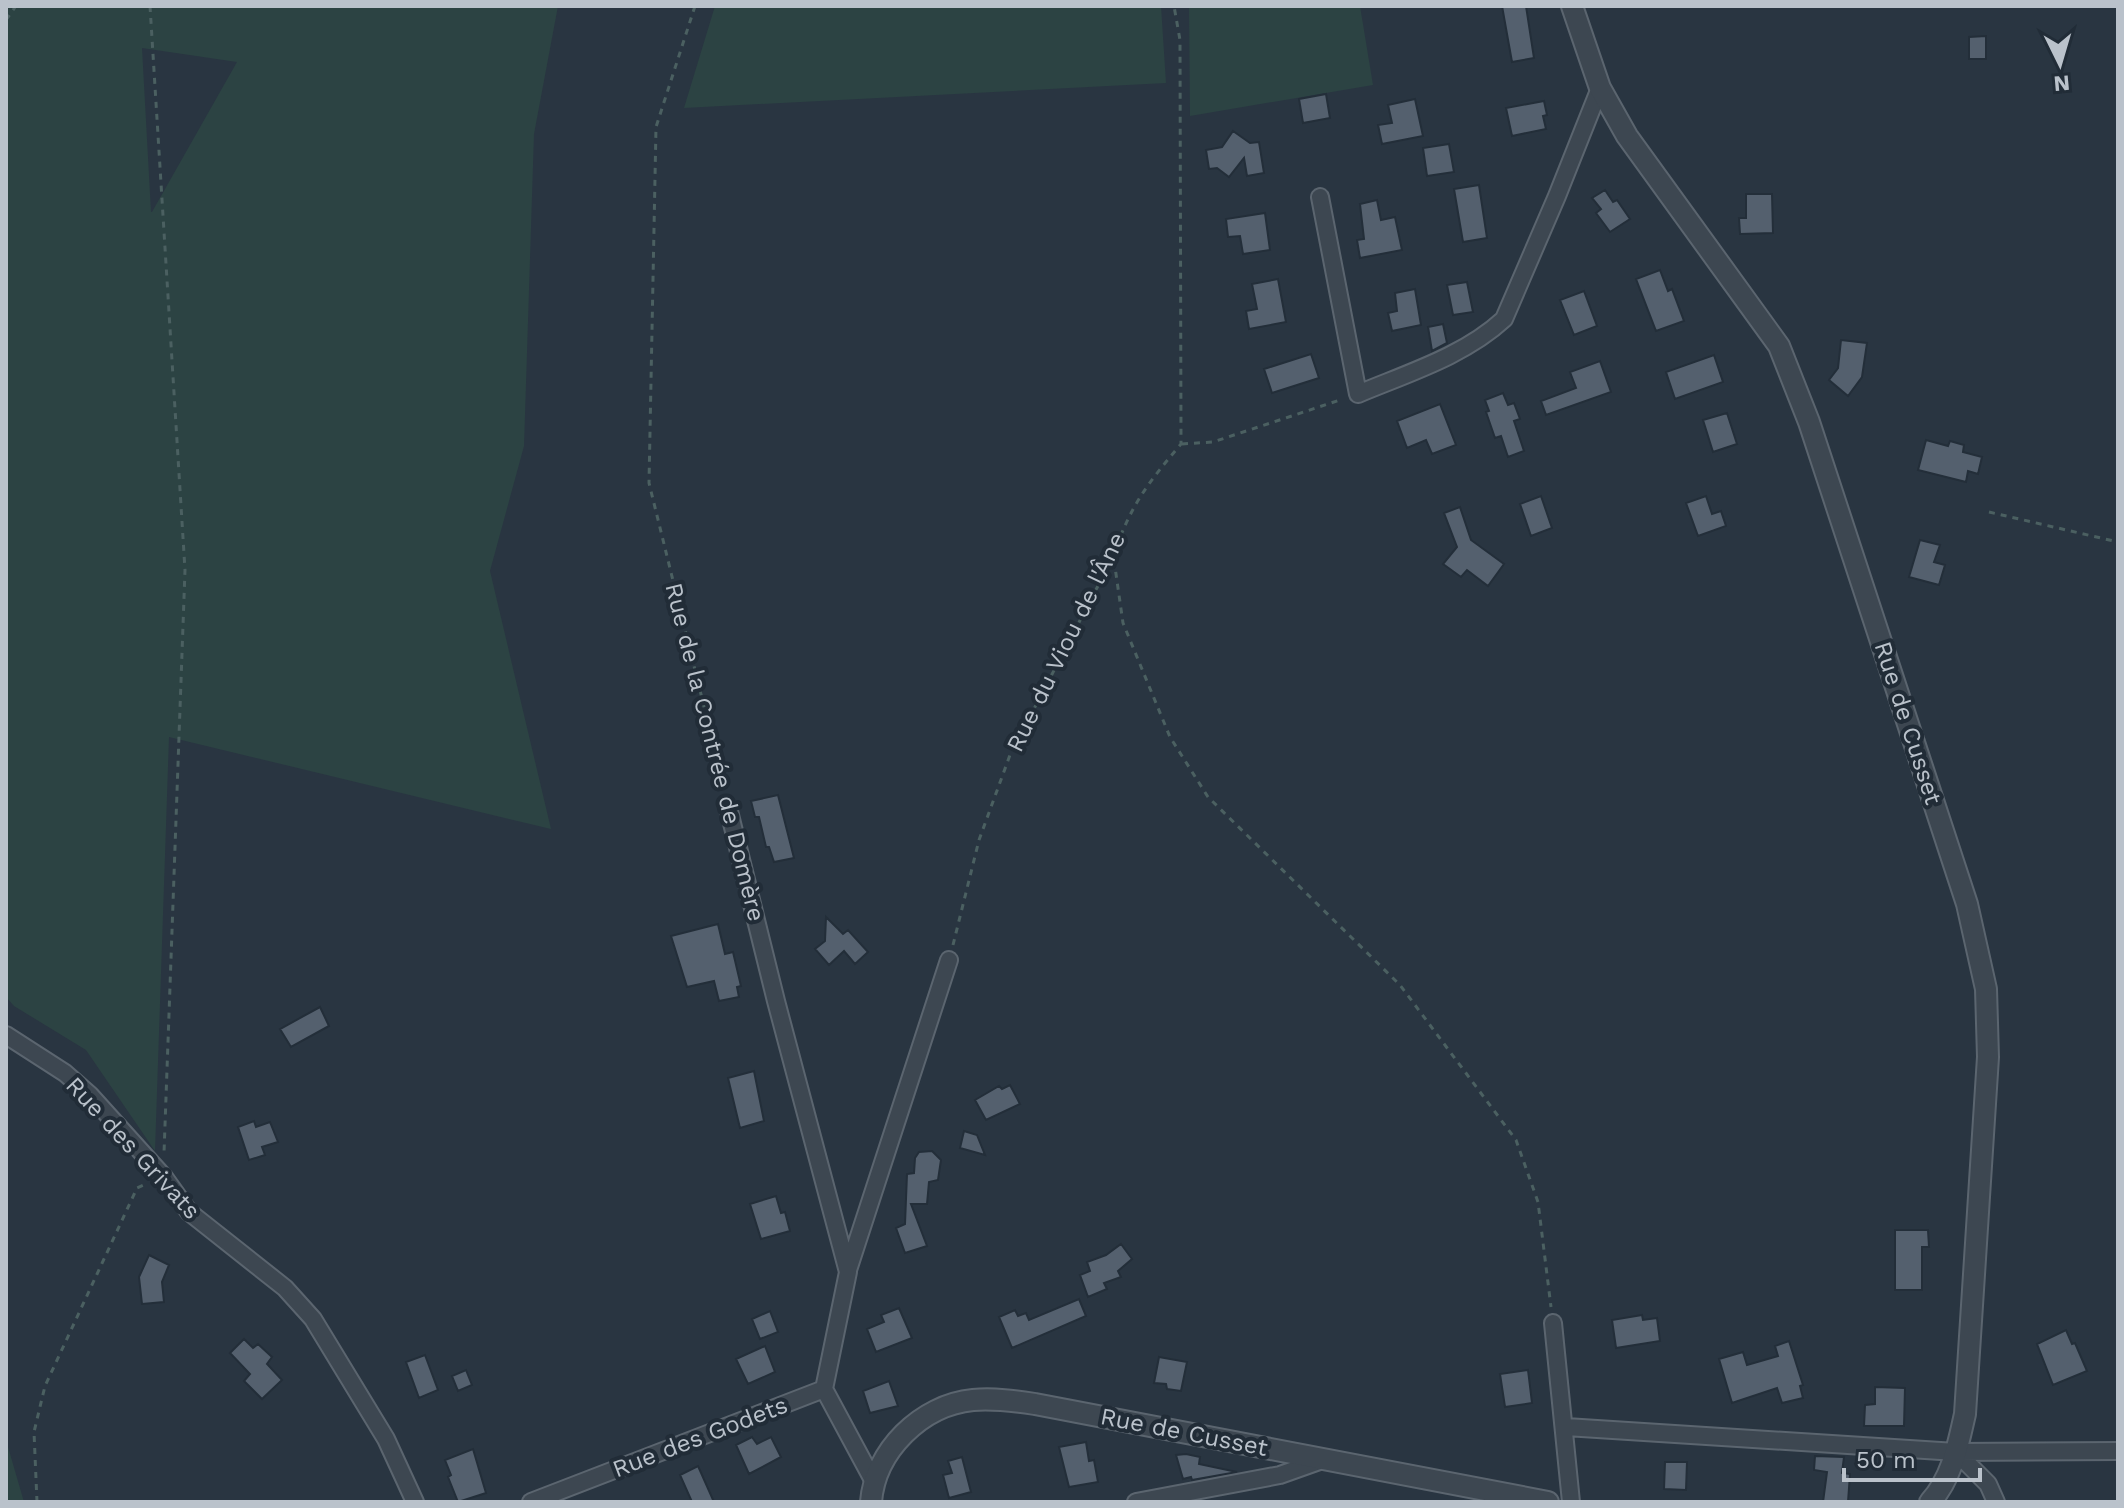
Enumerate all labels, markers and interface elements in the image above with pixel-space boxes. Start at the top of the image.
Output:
north arrow [2020,24,2100,104]
text: N [2052,70,2071,97]
street label: Rue du Viou de l'Âne [1001,528,1131,756]
street label: Rue de la Contrée de Domère [659,580,771,924]
street label: Rue de Cusset [1868,638,1948,808]
street label: Rue des Grivats [60,1071,206,1225]
street label: Rue des Godets [608,1391,792,1483]
street label: Rue de Cusset [1098,1402,1270,1462]
scale bar [1844,1432,1980,1482]
text: 50 m [1856,1446,1916,1474]

